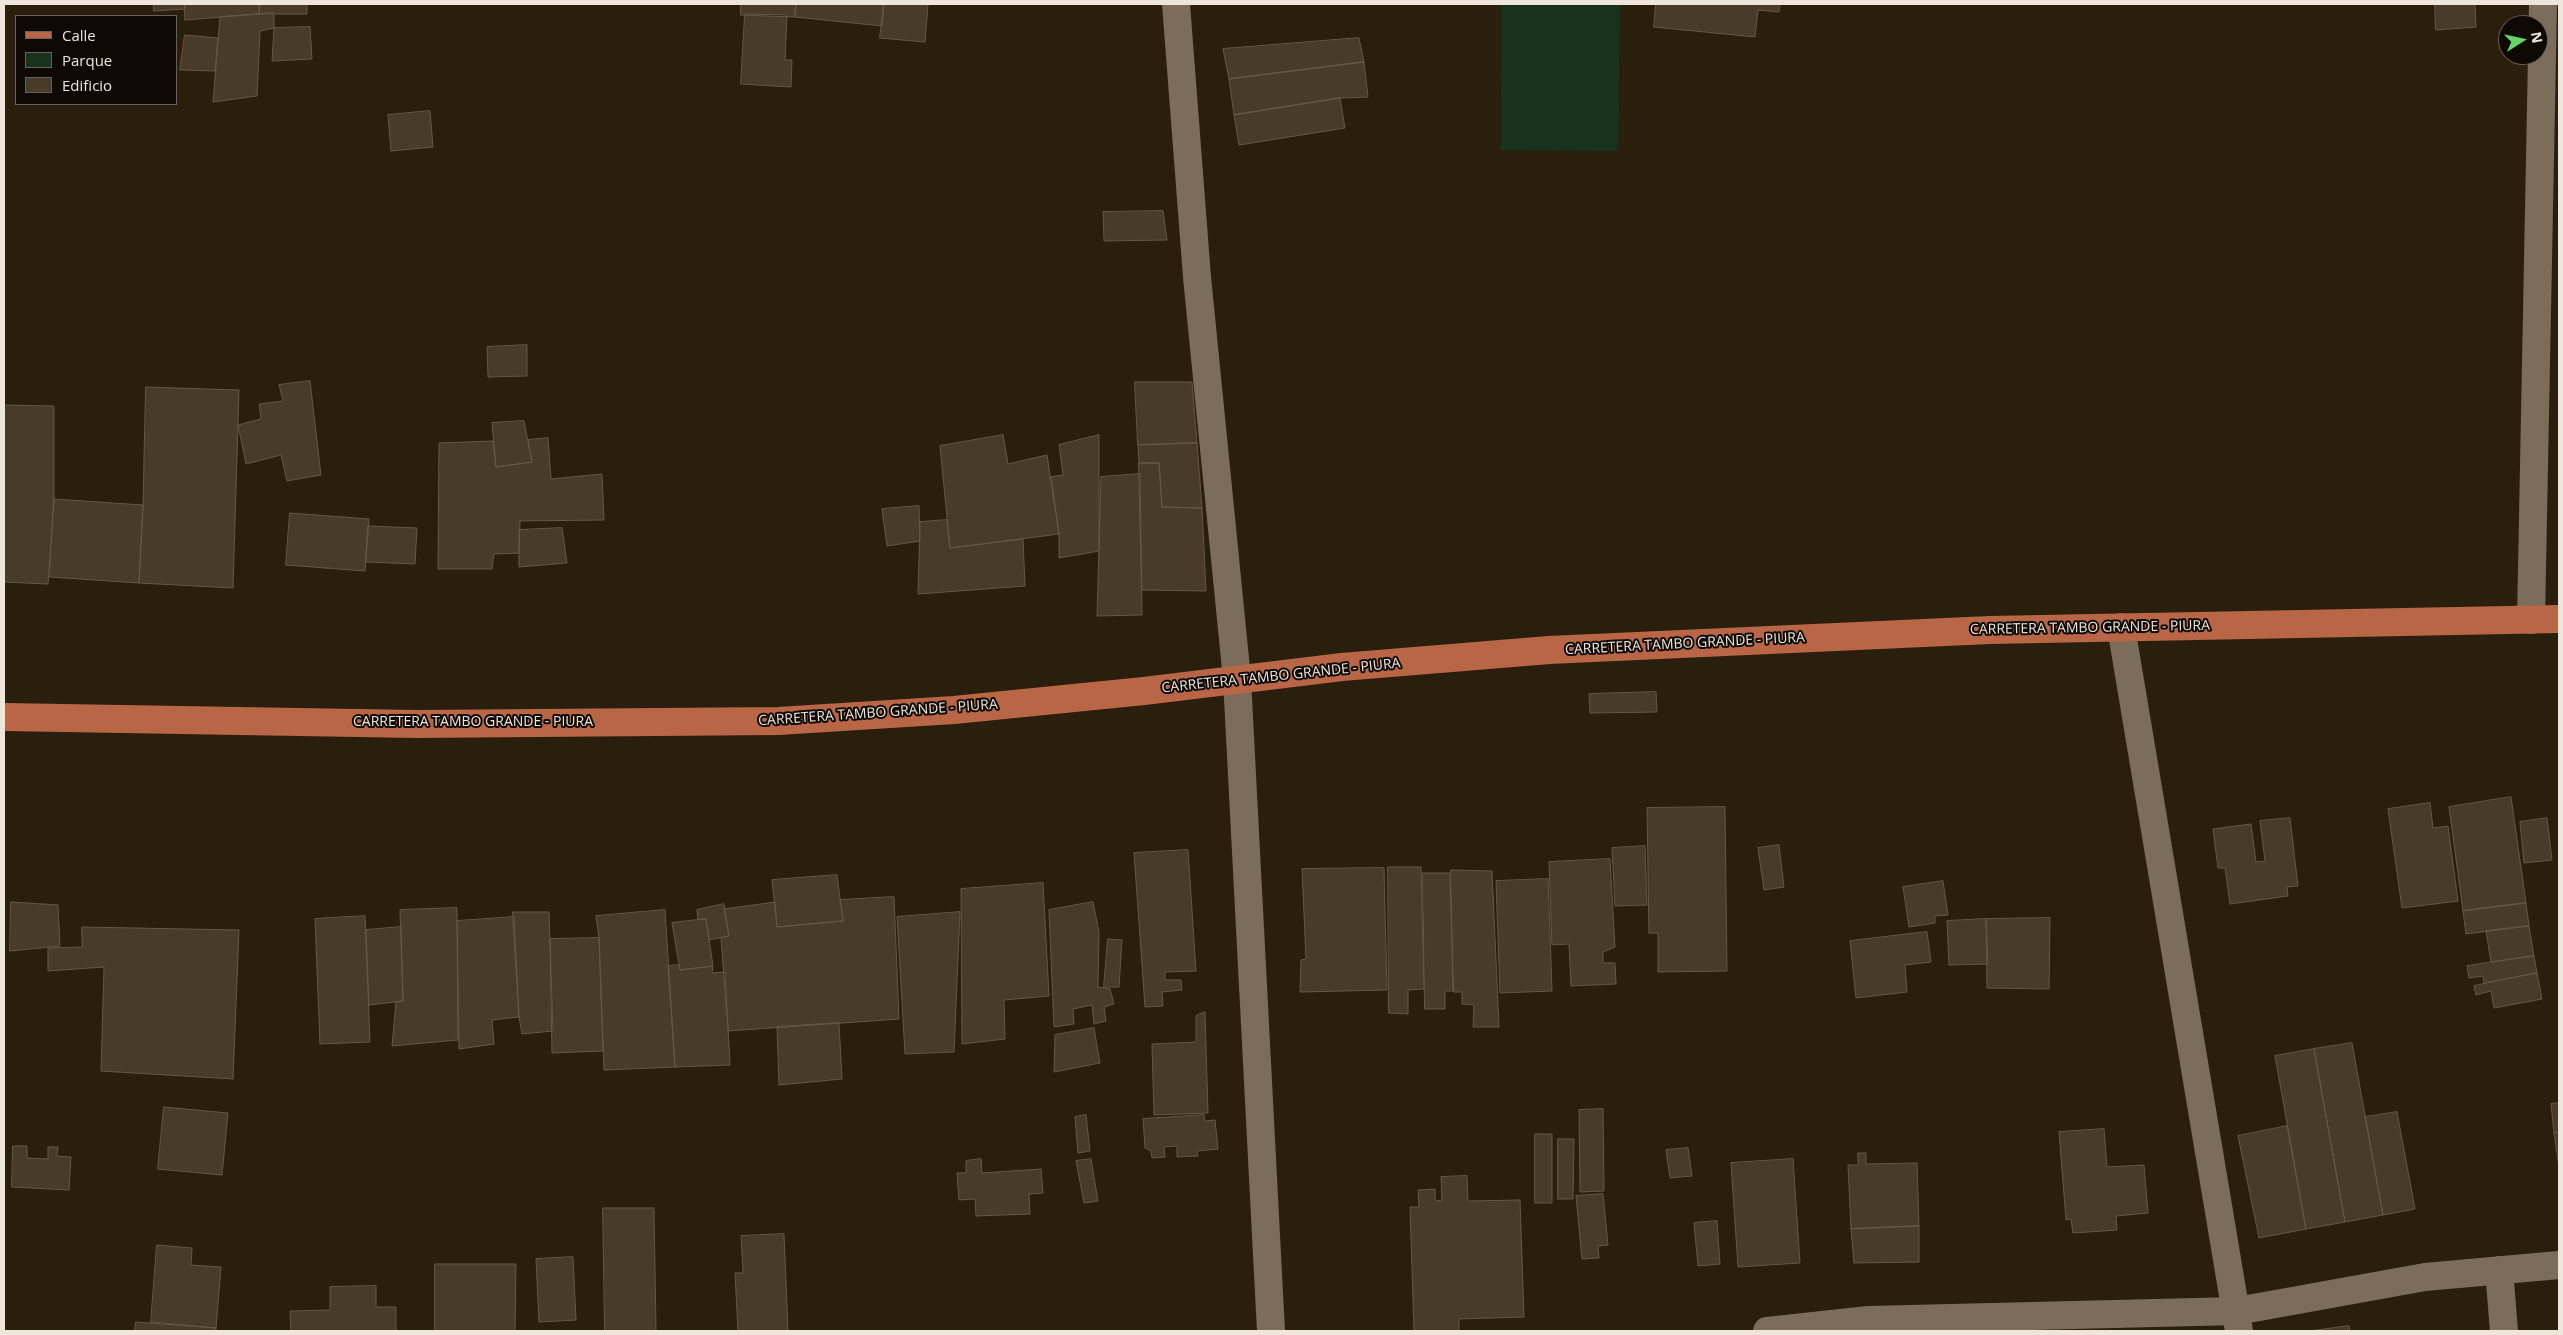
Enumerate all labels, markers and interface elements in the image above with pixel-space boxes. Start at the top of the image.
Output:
legend [15,15,178,105]
north arrow [2498,15,2548,65]
text: Calle [62,25,96,45]
text: N [2527,30,2548,45]
text: Parque [62,50,112,70]
text: Edificio [62,75,112,95]
street label: CARRETERA TAMBO GRANDE - PIURA [1970,618,2210,638]
street label: CARRETERA TAMBO GRANDE - PIURA [1565,629,1805,659]
street label: CARRETERA TAMBO GRANDE - PIURA [1161,655,1401,697]
street label: CARRETERA TAMBO GRANDE - PIURA [758,696,998,730]
street label: CARRETERA TAMBO GRANDE - PIURA [353,714,593,730]

